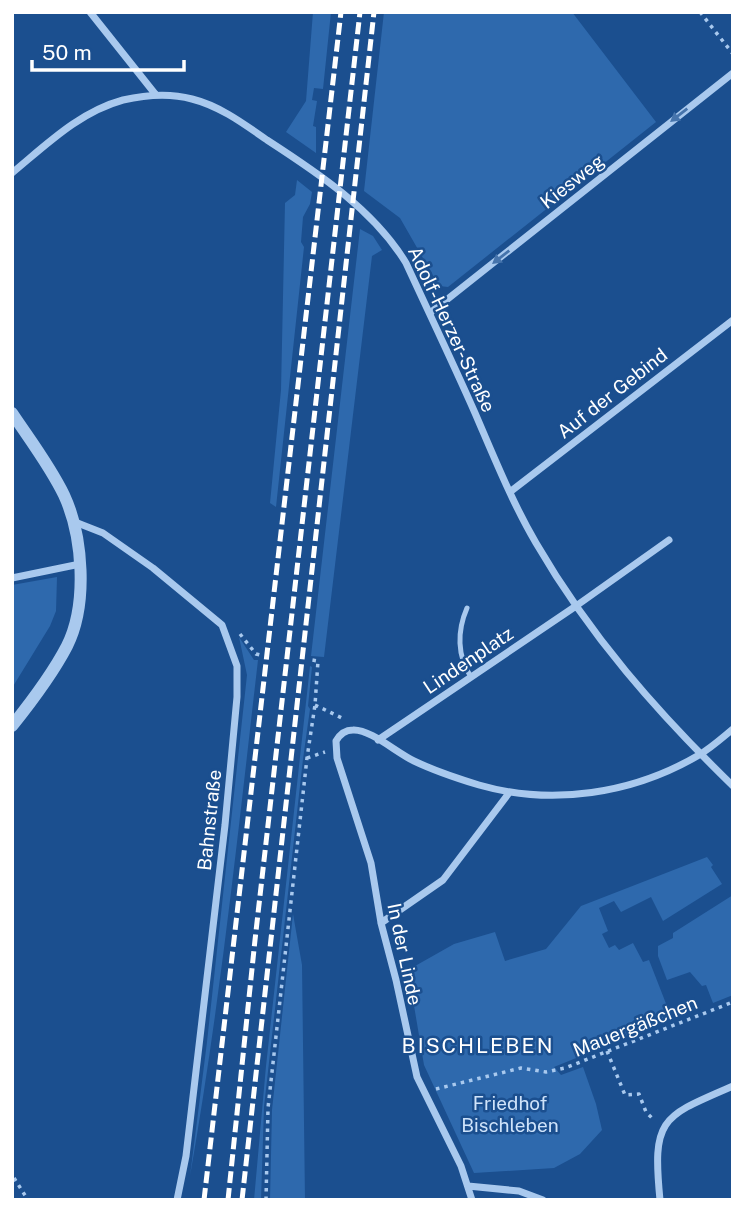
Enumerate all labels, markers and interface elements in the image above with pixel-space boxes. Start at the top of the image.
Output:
scale bar [32,28,184,72]
text: 50 m [42,40,92,65]
one-way arrow [671,108,689,123]
street label: Kiesweg [536,149,608,213]
street label: Adolf-Herzer-Straße [404,243,500,415]
one-way arrow [492,249,510,264]
street label: Auf der Gebind [553,343,671,443]
street label: Lindenplatz [419,622,517,698]
street label: Bahnstraße [193,768,225,872]
street label: In der Linde [383,901,427,1007]
street label: Mauergäßchen [570,991,700,1061]
district label: BISCHLEBEN [401,1033,555,1058]
park label: Friedhof Bischleben [461,1092,559,1136]

